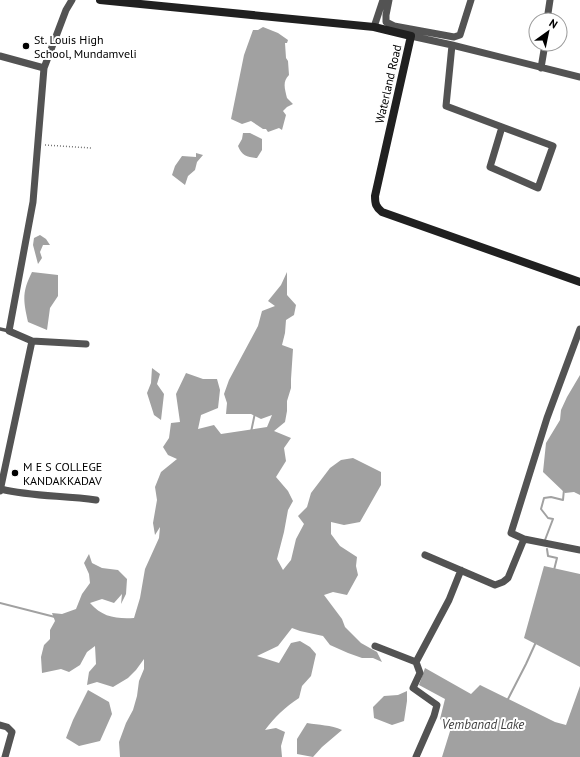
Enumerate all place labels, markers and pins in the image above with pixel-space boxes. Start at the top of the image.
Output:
place label: St. Louis High School, Mundamveli [34,32,137,61]
marker: St. Louis High School, Mundamveli [21,41,31,51]
place label: M E S COLLEGE KANDAKKADAV [23,459,102,488]
marker: M E S COLLEGE KANDAKKADAV [10,468,20,478]

